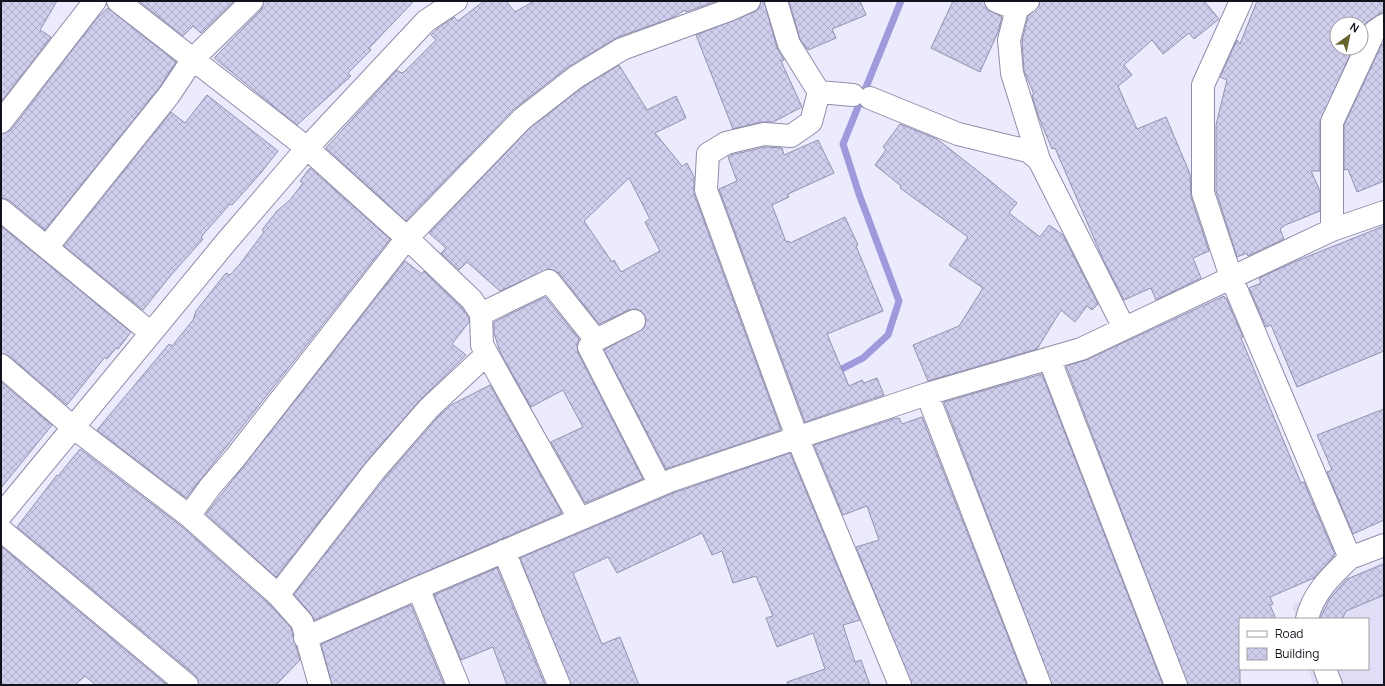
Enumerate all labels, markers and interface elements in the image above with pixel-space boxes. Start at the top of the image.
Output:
north arrow [1329,16,1369,56]
text: N [1347,19,1362,36]
legend [1239,618,1369,670]
text: Road [1275,625,1303,642]
text: Building [1275,645,1319,662]

